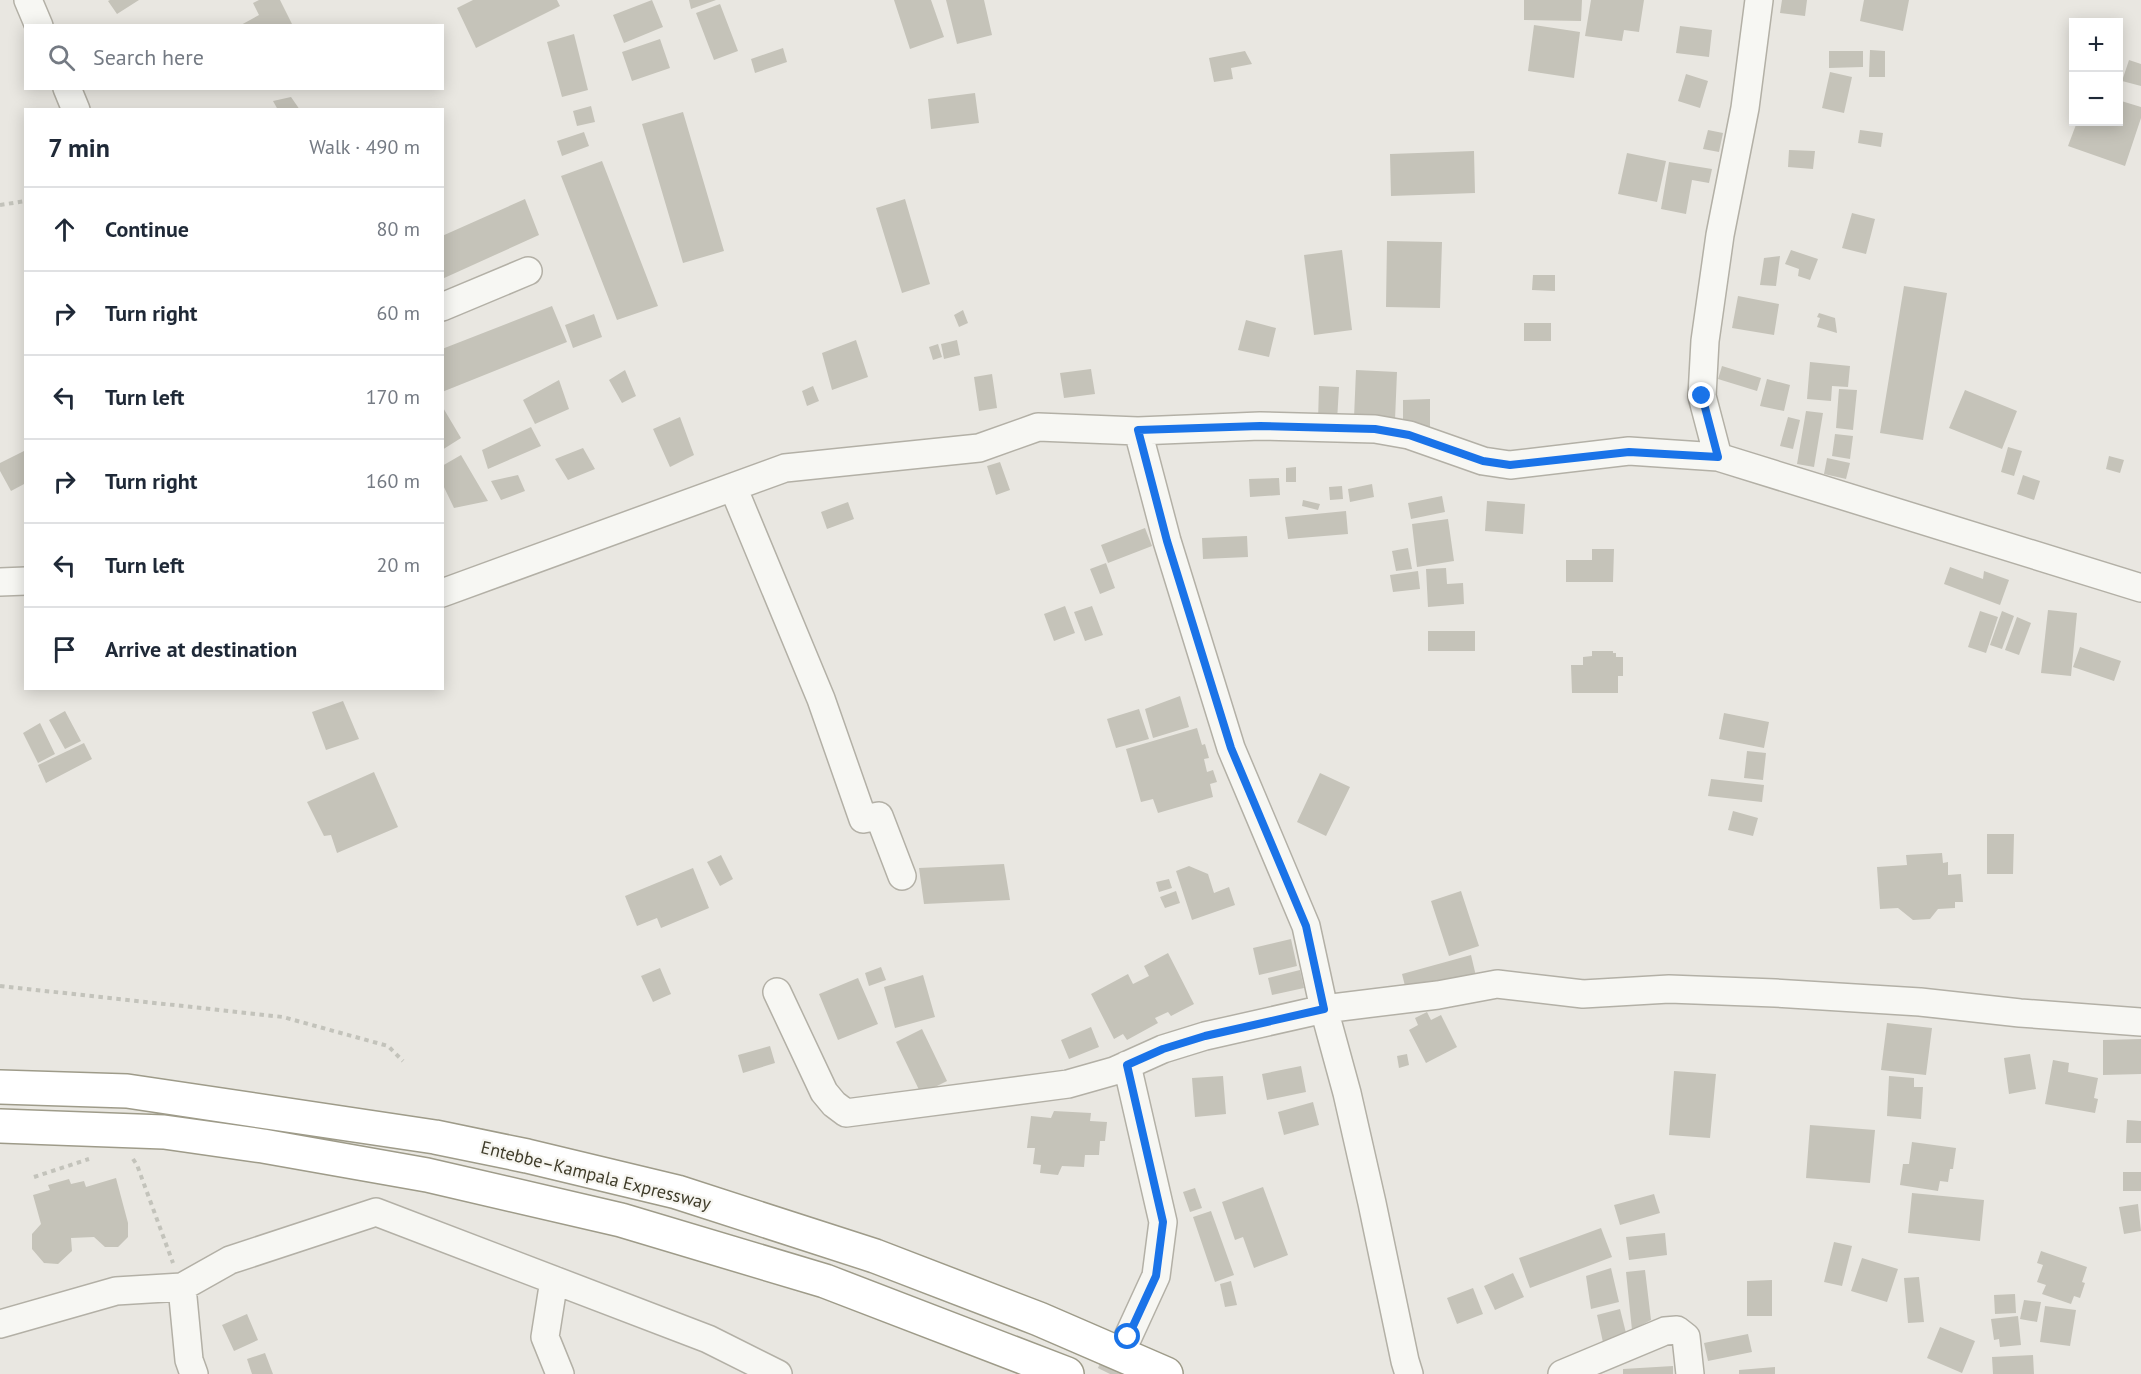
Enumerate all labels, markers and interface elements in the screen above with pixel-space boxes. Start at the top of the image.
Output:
map controls [2069,18,2123,126]
button: + [2069,18,2123,72]
search box [24,24,444,90]
icon: search [45,41,78,74]
text: Search here [93,43,204,71]
button: − [2069,72,2123,126]
text: 7 min [48,131,110,164]
text: Walk · 490 m [309,134,420,160]
icon: ahead [48,213,81,246]
text: Continue [105,215,189,243]
text: 80 m [377,216,420,242]
icon: right [48,297,81,330]
text: Turn right [105,299,197,327]
text: 60 m [377,300,420,326]
icon: left [48,381,81,414]
route end [1688,382,1714,408]
text: Turn left [105,383,185,411]
text: 170 m [366,384,420,410]
icon: right [48,465,81,498]
text: Turn right [105,467,197,495]
text: 160 m [366,468,420,494]
icon: left [48,549,81,582]
text: Turn left [105,551,185,579]
text: 20 m [377,552,420,578]
icon: arrive [48,633,81,666]
text: Arrive at destination [105,635,297,663]
street label: Entebbe–Kampala Expressway [479,1135,714,1215]
route start [1114,1323,1140,1349]

